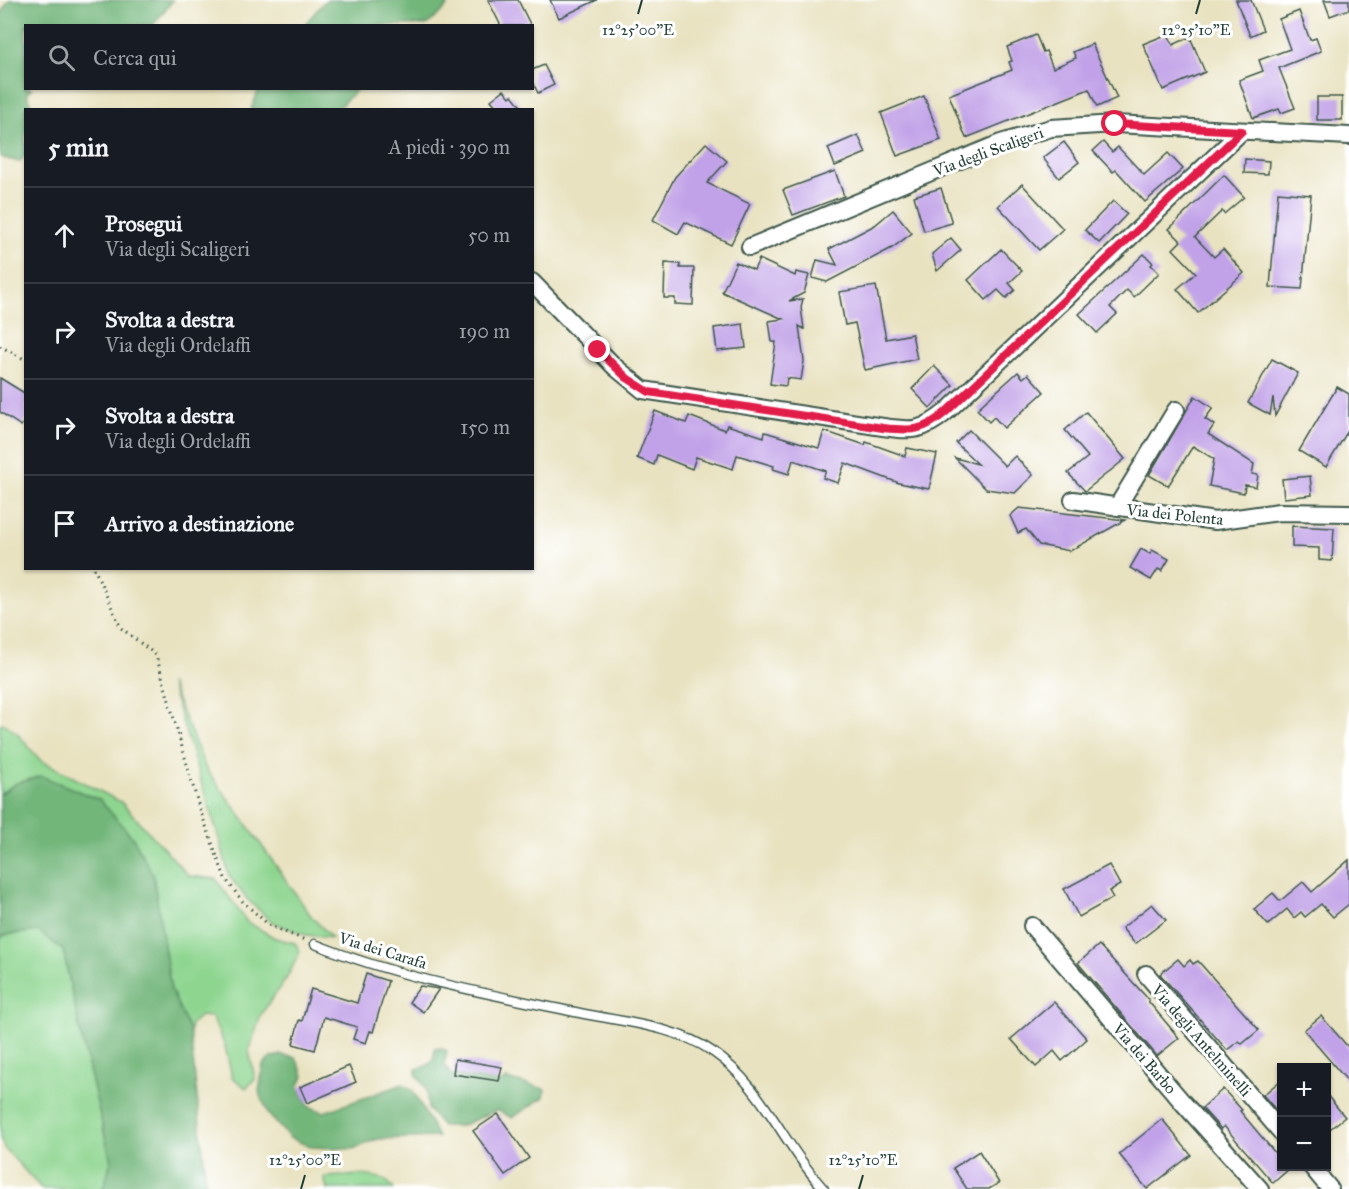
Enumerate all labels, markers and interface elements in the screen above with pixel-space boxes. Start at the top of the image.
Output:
text: 12°25'00"E [602,21,674,39]
text: 12°25'10"E [1161,21,1231,39]
search box [24,24,534,90]
icon: search [45,41,78,74]
text: Cerca qui [93,44,177,71]
route start [1101,110,1127,136]
street label: Via degli Scaligeri [929,122,1047,182]
text: 5 min [48,131,109,163]
text: A piedi · 390 m [388,135,510,159]
text: Prosegui [105,210,182,237]
icon: ahead [48,219,81,252]
text: 50 m [468,223,510,247]
text: Via degli Scaligeri [105,237,250,261]
text: Svolta a destra [105,306,234,333]
icon: right [48,315,81,348]
text: 190 m [459,319,510,343]
text: Via degli Ordelaffi [105,333,251,357]
route end [584,336,610,362]
text: Svolta a destra [105,402,234,429]
icon: right [48,411,81,444]
text: 150 m [460,415,510,439]
text: Via degli Ordelaffi [105,429,251,453]
street label: Via dei Polenta [1125,500,1224,529]
icon: arrive [48,507,81,540]
text: Arrivo a destinazione [105,510,294,537]
street label: Via dei Carafa [336,928,429,973]
street label: Via degli Antelminelli [1146,980,1256,1101]
street label: Via dei Barbo [1108,1018,1181,1098]
map controls [1277,1063,1331,1171]
button: + [1277,1063,1331,1117]
button: − [1277,1117,1331,1171]
text: 12°25'00"E [269,1151,341,1169]
text: 12°25'10"E [828,1151,898,1169]

